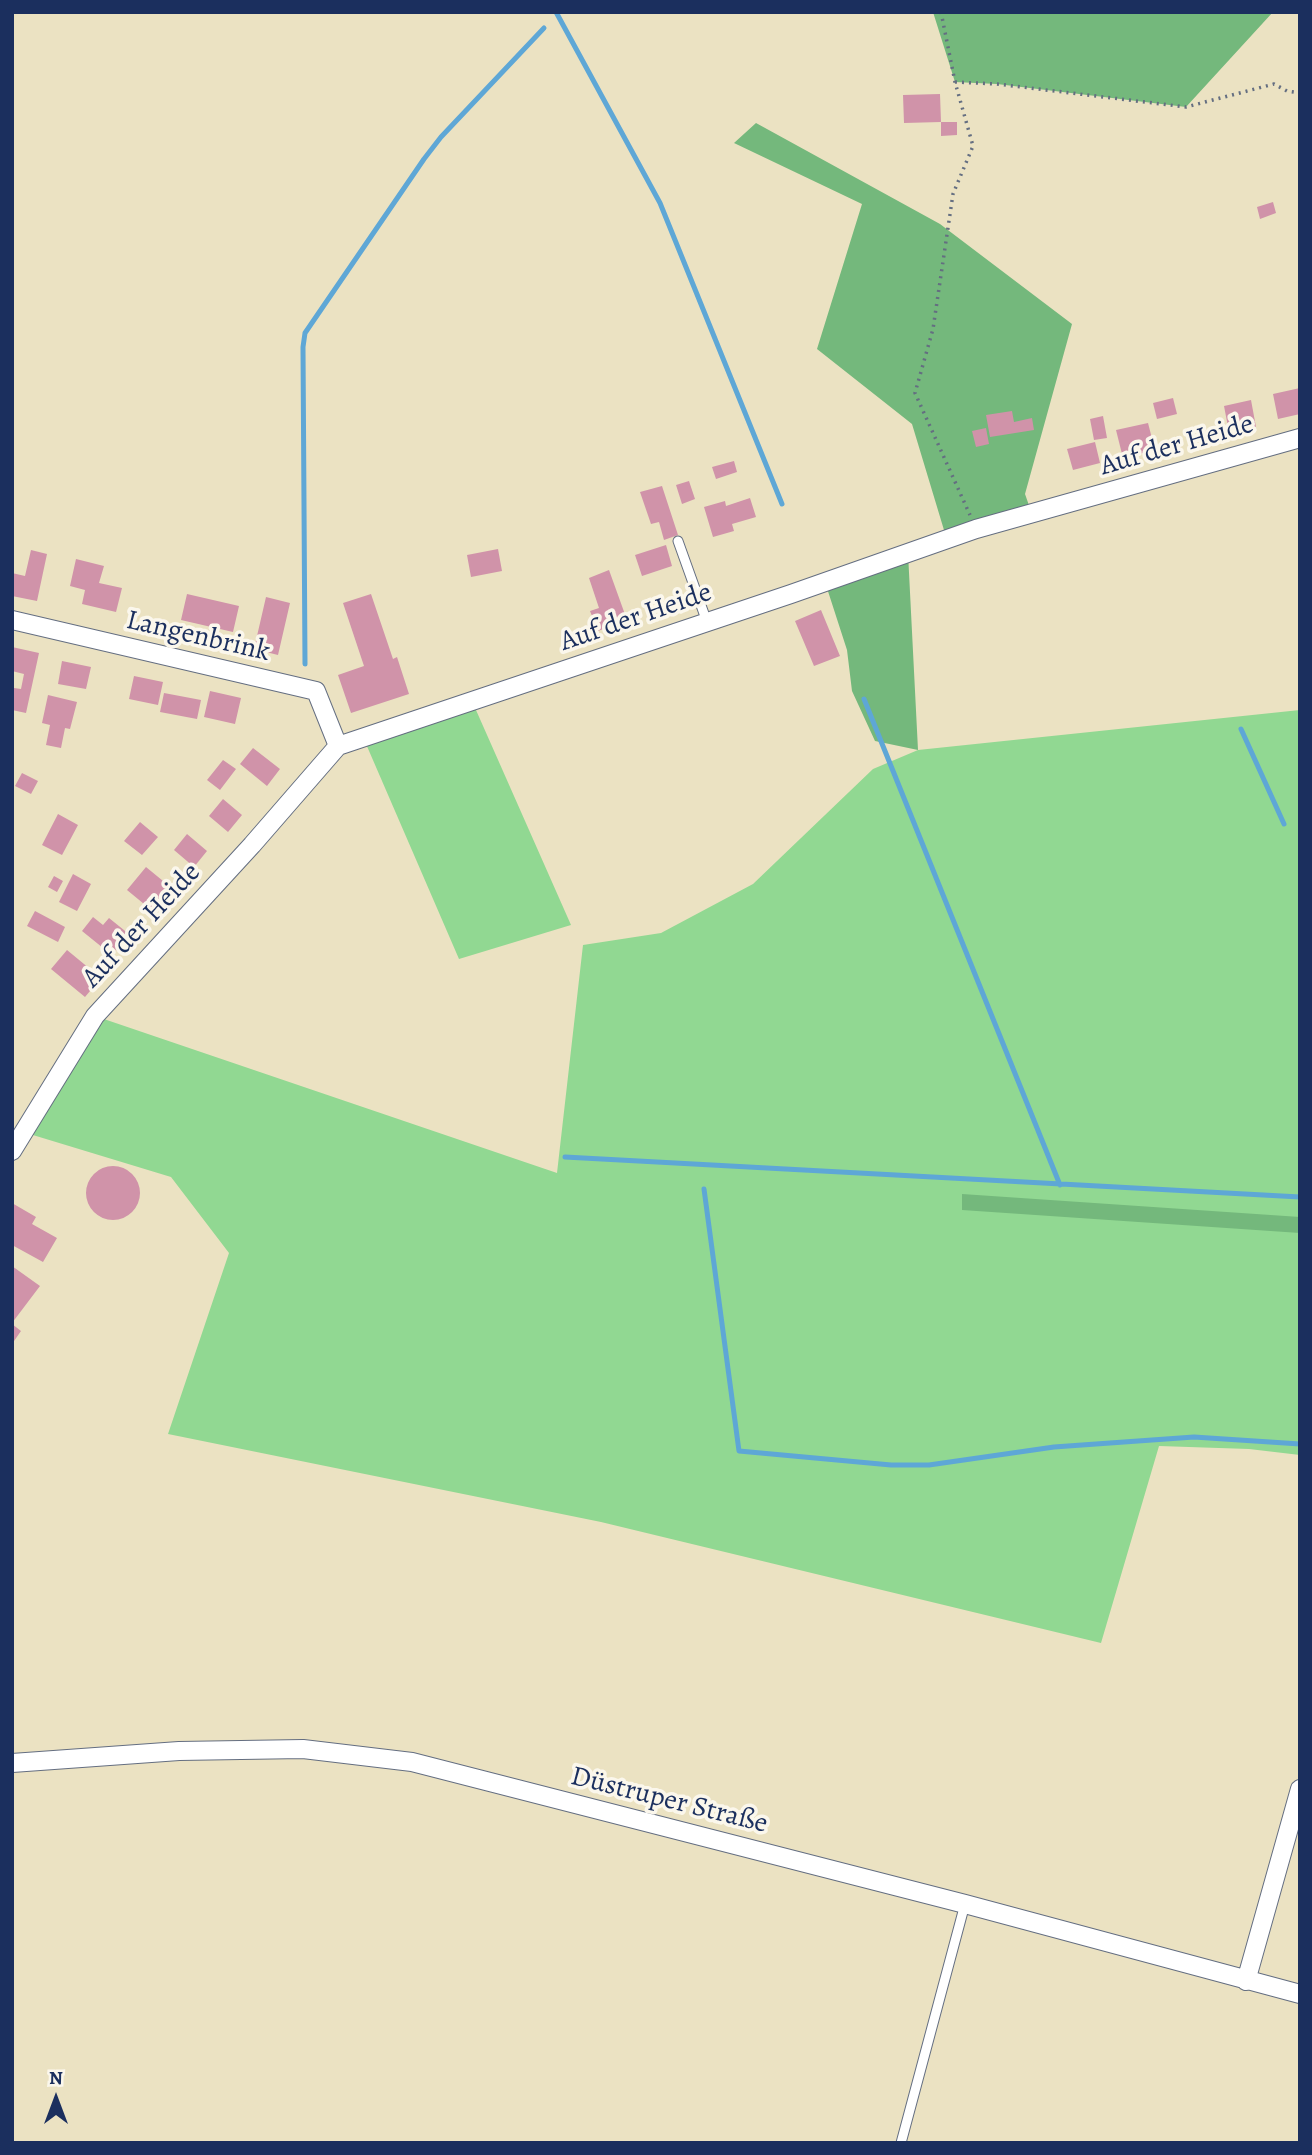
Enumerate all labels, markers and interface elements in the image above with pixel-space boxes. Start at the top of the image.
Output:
street label: Auf der Heide [1096,408,1258,484]
street label: Auf der Heide [556,576,716,660]
street label: Langenbrink [123,604,273,670]
street label: Auf der Heide [76,857,208,995]
street label: Düstruper Straße [567,1760,771,1842]
north arrow [21,2064,91,2134]
text: N [49,2065,63,2091]

